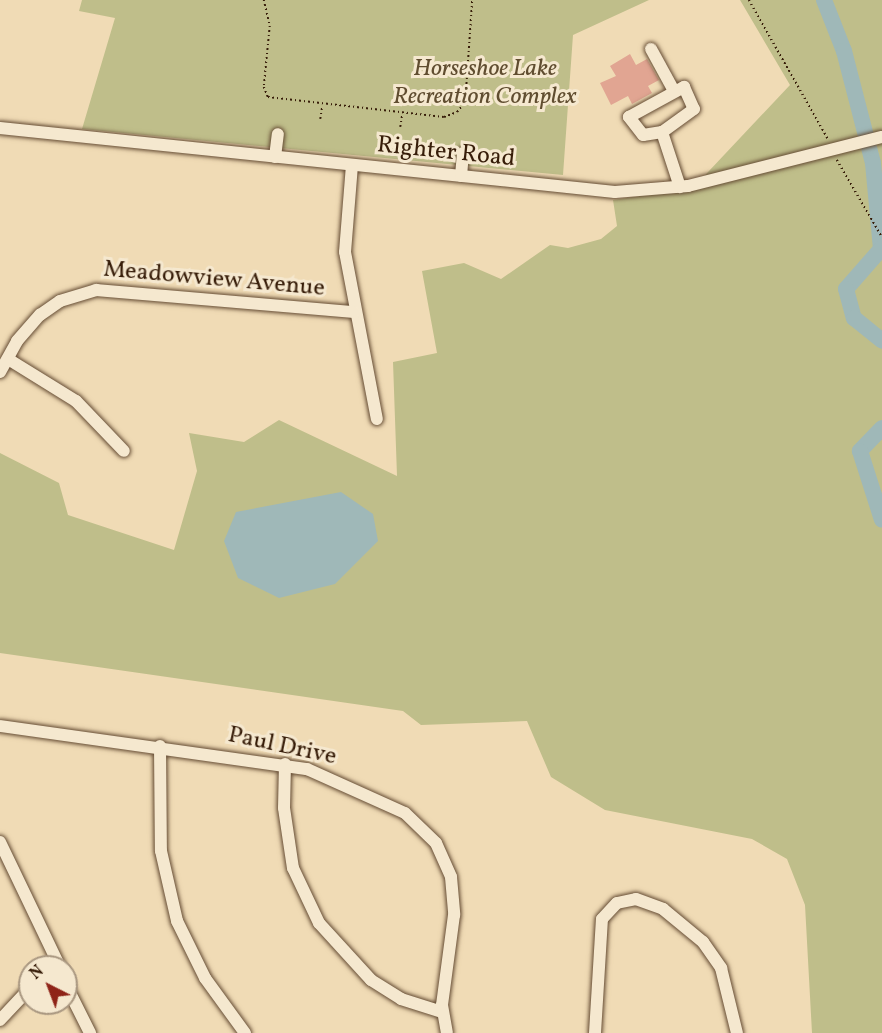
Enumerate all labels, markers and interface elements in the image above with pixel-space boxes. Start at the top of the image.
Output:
park label: Horseshoe Lake Recreation Complex [393,56,577,112]
street label: Righter Road [375,131,517,175]
street label: Meadowview Avenue [102,256,326,304]
street label: Paul Drive [225,721,339,773]
north arrow [18,955,78,1015]
text: N [26,961,49,985]

